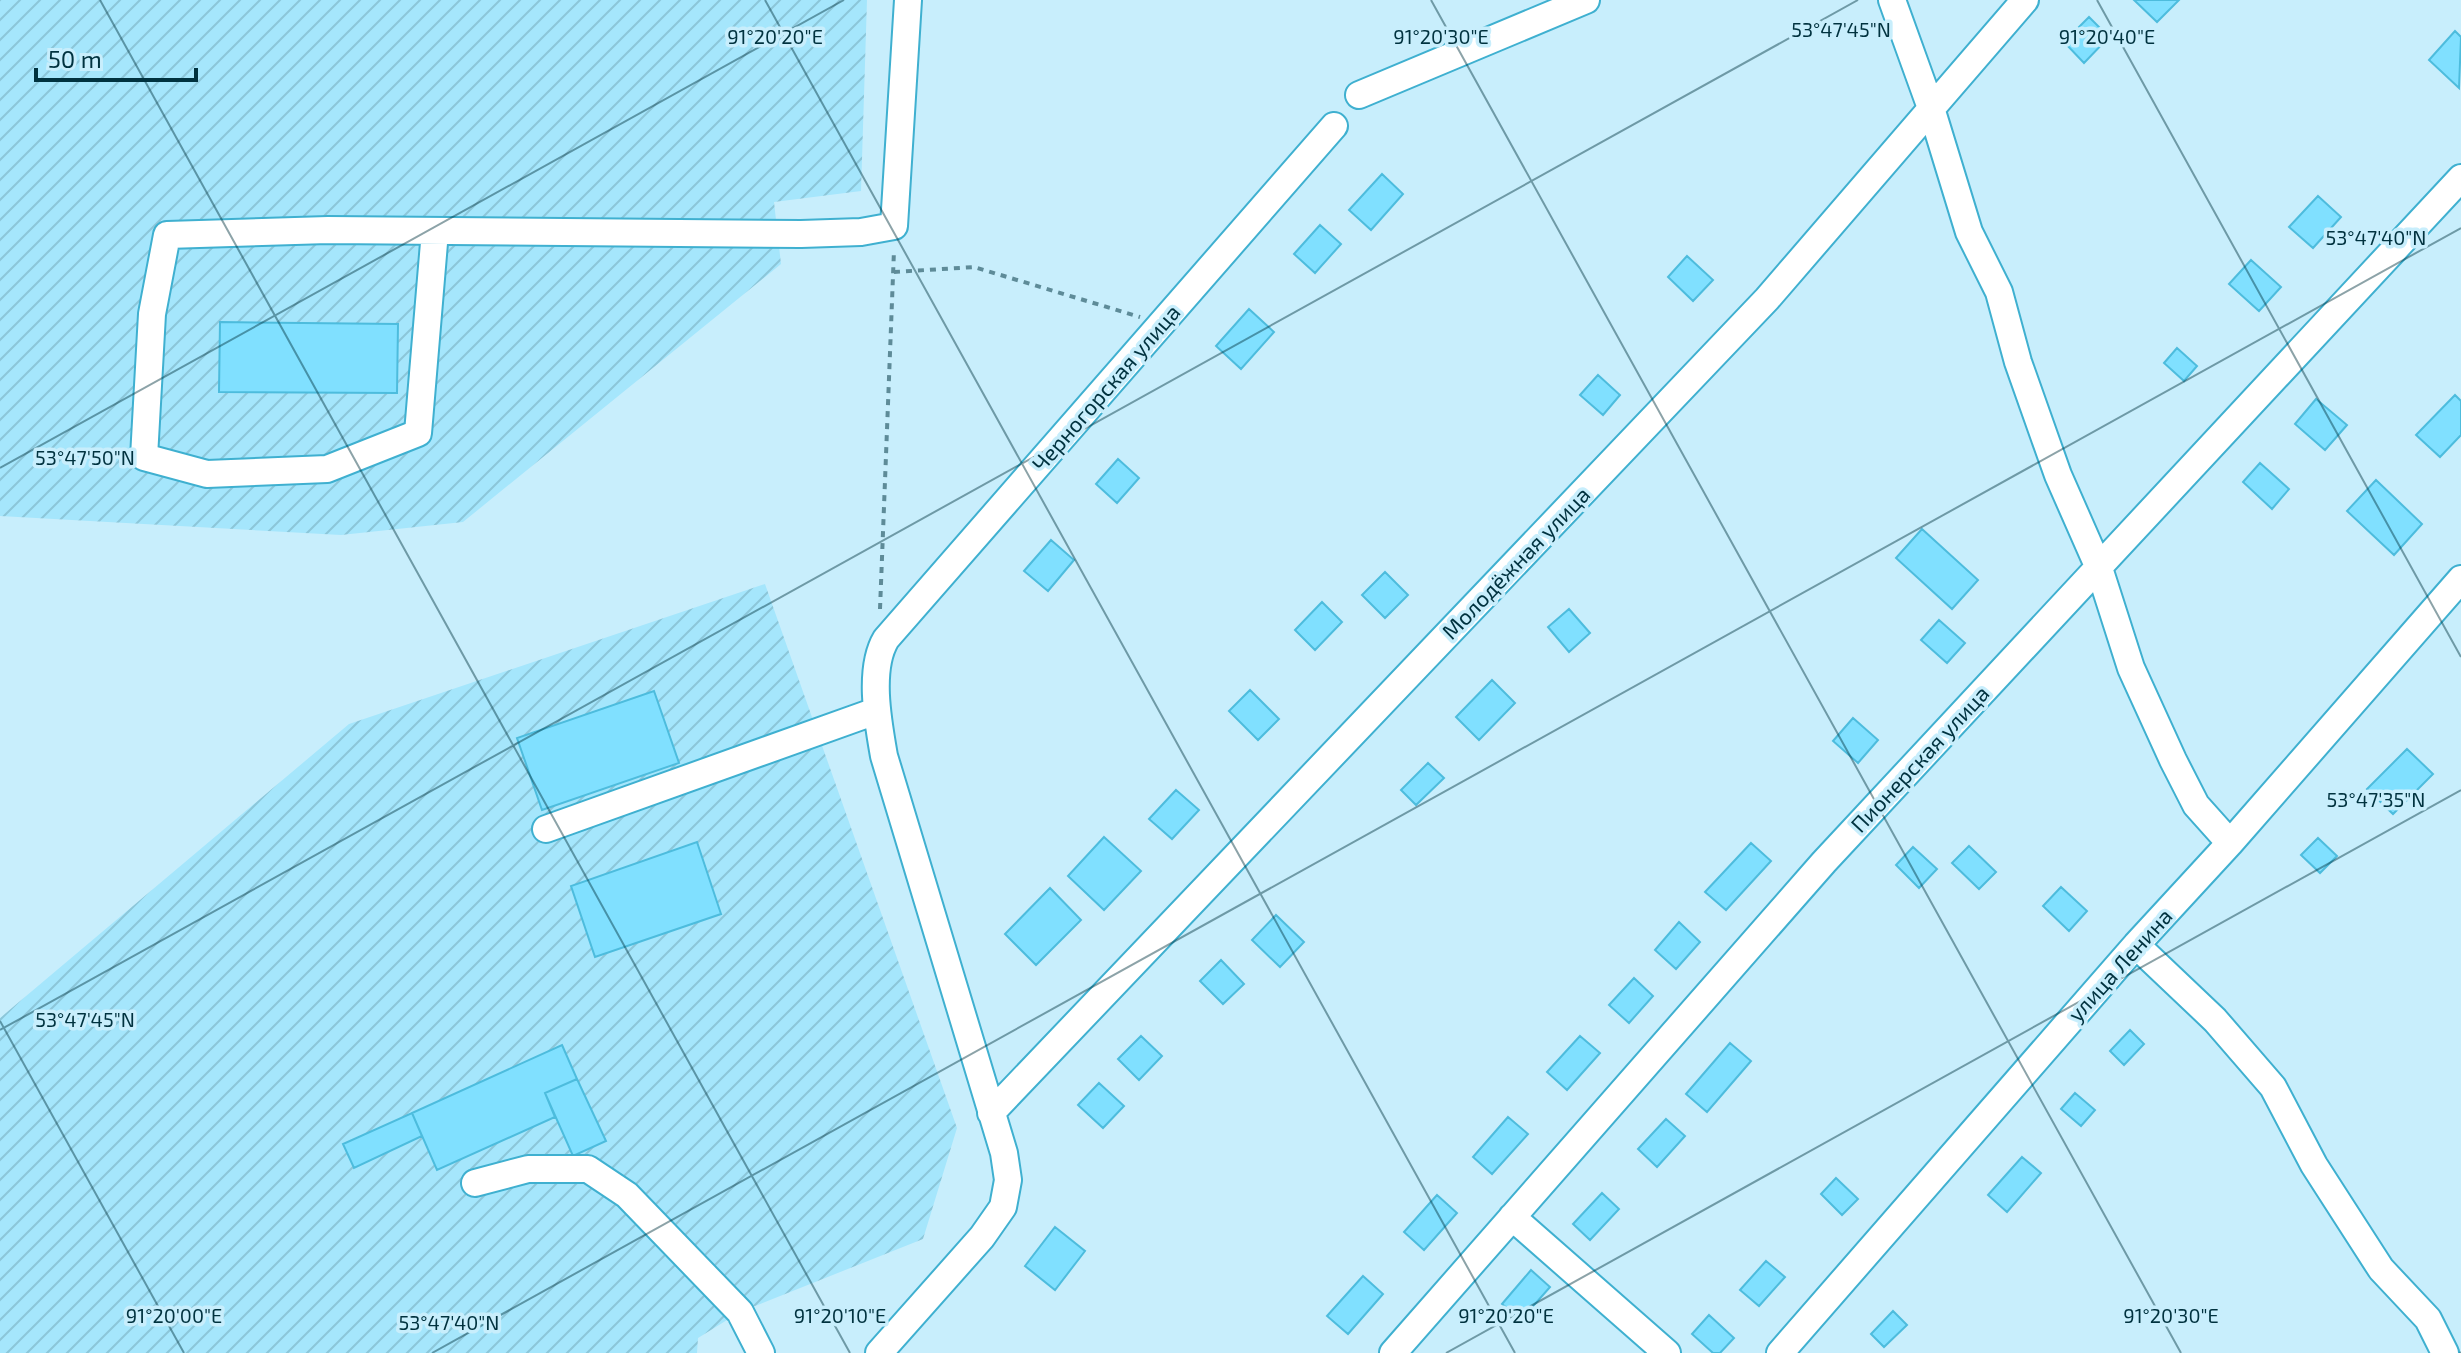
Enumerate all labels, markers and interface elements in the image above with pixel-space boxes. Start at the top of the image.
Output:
text: 53°47'45"N [1791,17,1891,41]
text: 91°20'20"E [727,24,823,48]
text: 91°20'30"E [1393,24,1489,48]
text: 91°20'40"E [2059,24,2155,48]
scale bar [36,32,196,82]
text: 50 m [48,44,102,73]
text: 53°47'40"N [2326,225,2426,249]
street label: Черногорская улица [1026,299,1185,477]
text: 53°47'50"N [35,445,135,469]
street label: Молодёжная улица [1436,481,1595,644]
street label: Пионерская улица [1845,680,1995,838]
text: 53°47'35"N [2327,787,2425,811]
street label: улица Ленина [2062,902,2178,1027]
text: 53°47'45"N [35,1007,135,1031]
text: 91°20'00"E [126,1303,222,1327]
text: 91°20'10"E [794,1303,886,1327]
text: 91°20'20"E [1458,1303,1554,1327]
text: 91°20'30"E [2123,1303,2219,1327]
text: 53°47'40"N [399,1310,499,1334]

